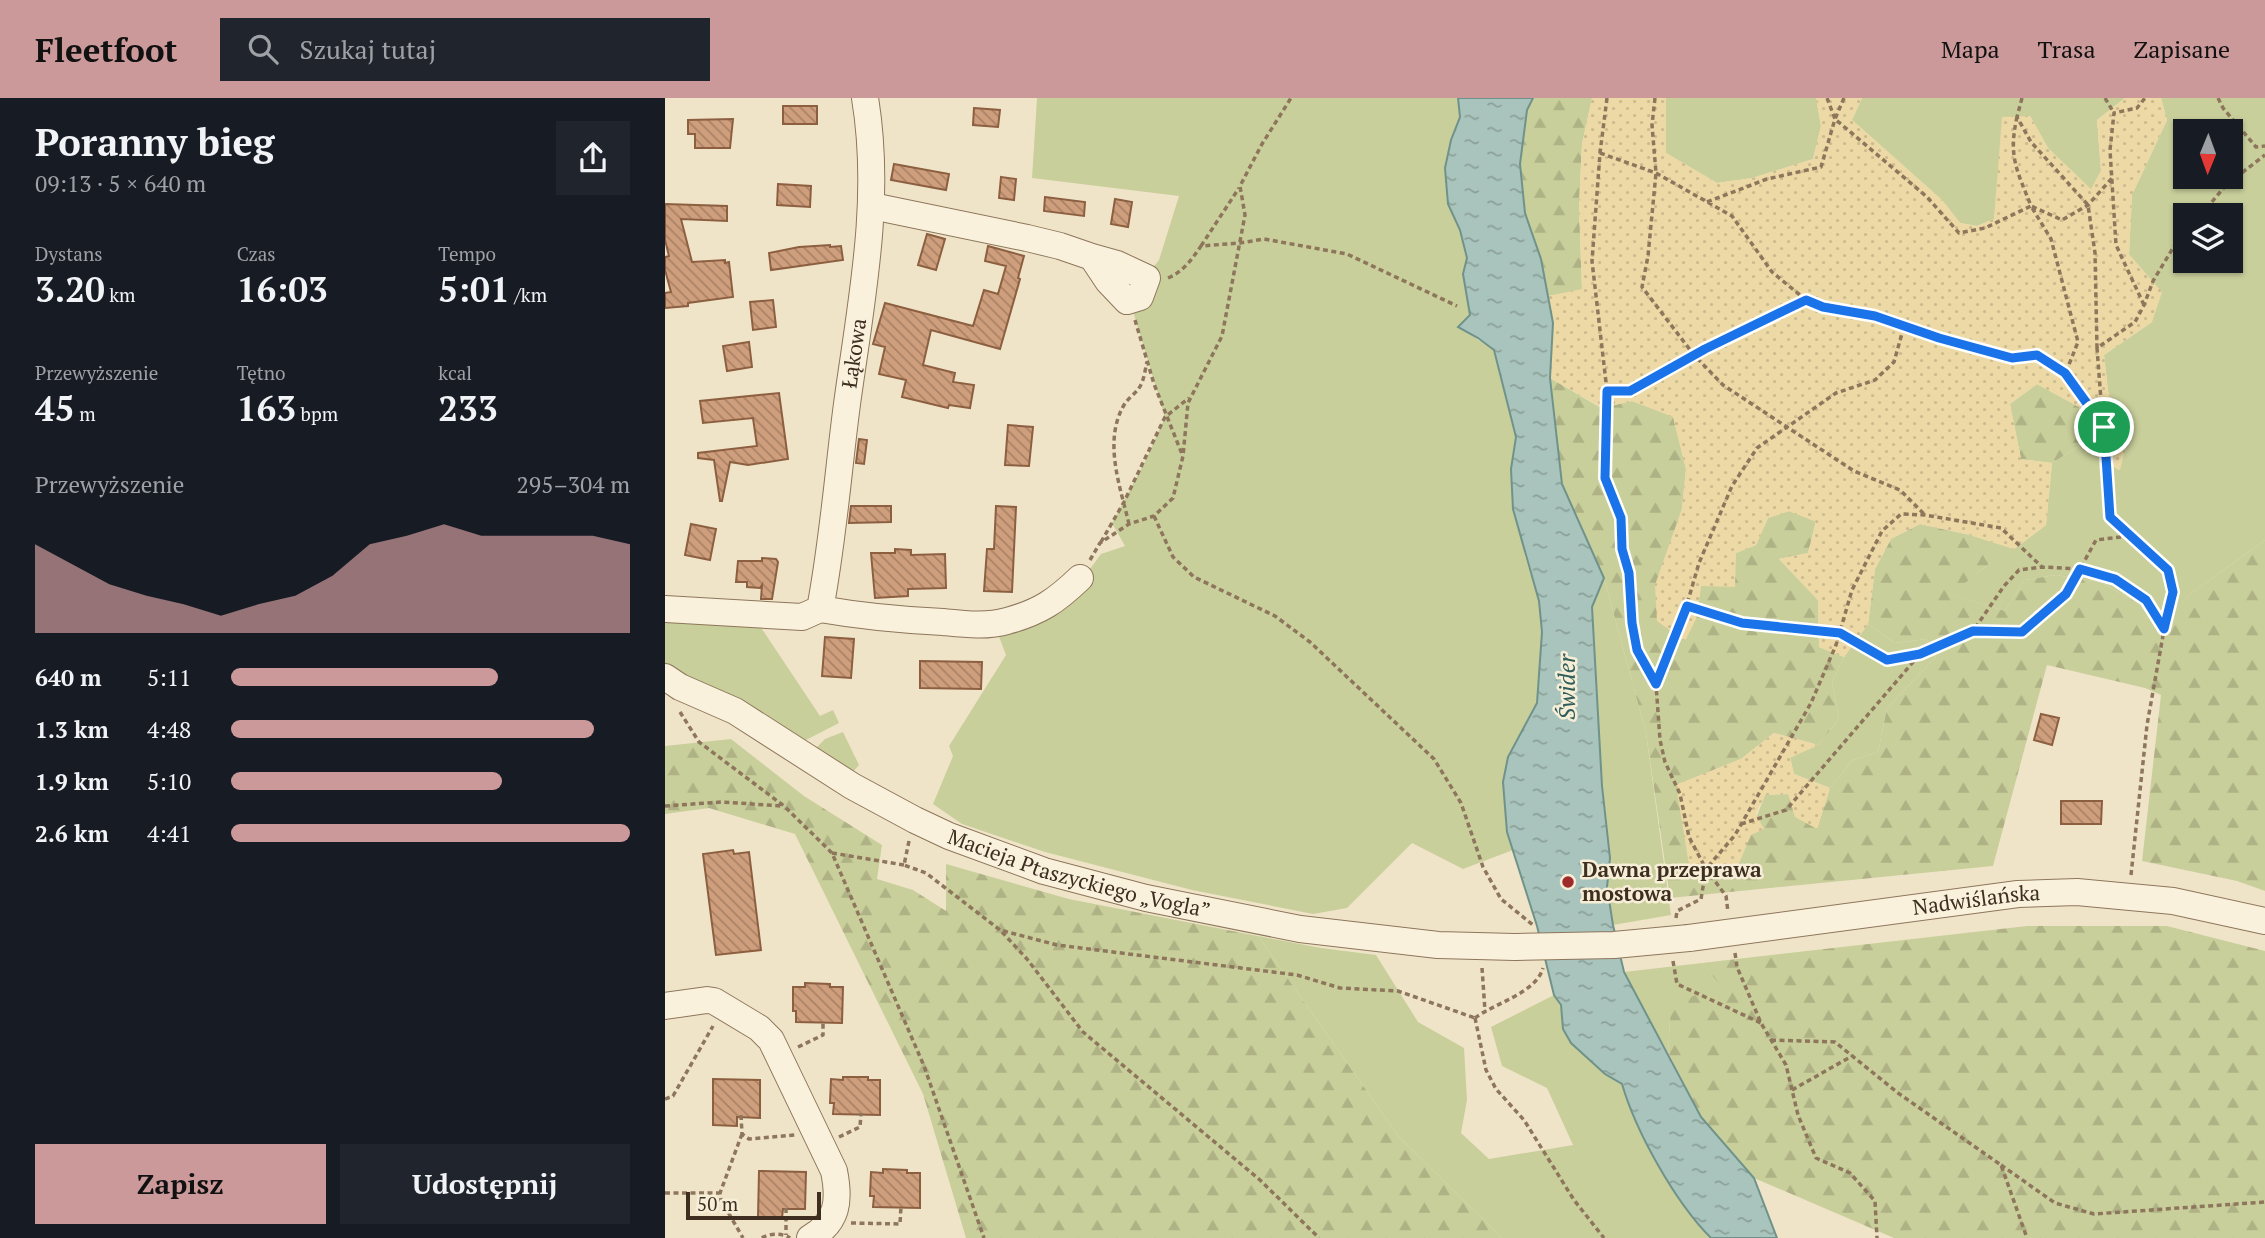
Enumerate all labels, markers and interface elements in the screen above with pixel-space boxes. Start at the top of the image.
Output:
search box [220,18,710,81]
text: Fleetfoot [35,28,178,71]
icon: search [244,30,282,68]
text: Szukaj tutaj [300,32,436,66]
text: Mapa [1941,33,2000,65]
text: Trasa [2038,33,2096,65]
text: Zapisane [2134,33,2230,65]
text: Poranny bieg [35,117,274,167]
north arrow [2173,119,2243,189]
map controls [2173,119,2243,273]
button: share [556,121,630,195]
text: 09:13 · 5 × 640 m [35,168,206,199]
button: layers [2173,203,2243,273]
text: Dystans [35,241,102,266]
text: Czas [237,241,276,266]
text: Tempo [438,241,496,266]
text: 3.20 [35,266,105,312]
text: 16:03 [237,266,328,312]
text: 5:01 [438,266,510,312]
text: km [105,282,136,307]
text: /km [510,282,547,307]
street label: Łąkowa [834,316,872,390]
text: Przewyższenie [35,360,158,385]
text: Tętno [237,360,286,385]
text: kcal [438,360,472,385]
text: 45 [35,385,75,431]
text: 163 [237,385,296,431]
text: 233 [438,385,498,431]
pin [2074,397,2134,457]
text: m [75,401,96,426]
text: bpm [296,401,338,426]
icon: arrive [2085,408,2123,446]
text: Przewyższenie [35,469,184,500]
text: 295–304 m [517,469,630,500]
water label: Świder [1551,653,1582,720]
text: 640 m [35,662,101,693]
text: 5:11 [147,662,191,693]
text: 1.3 km [35,714,109,745]
text: 4:48 [147,714,191,745]
text: 1.9 km [35,766,109,797]
text: 5:10 [147,766,191,797]
text: 2.6 km [35,818,109,849]
text: 4:41 [147,818,191,849]
street label: Macieja Ptaszyckiego „Vogla” [944,822,1213,924]
place label: Dawna przeprawa mostowa [1582,855,1762,907]
marker: Dawna przeprawa mostowa [1560,874,1576,890]
street label: Nadwiślańska [1911,878,2041,921]
button: Zapisz [35,1144,326,1224]
button: Udostępnij [340,1144,630,1224]
scale bar [686,1189,821,1221]
text: 50 m [697,1191,738,1216]

